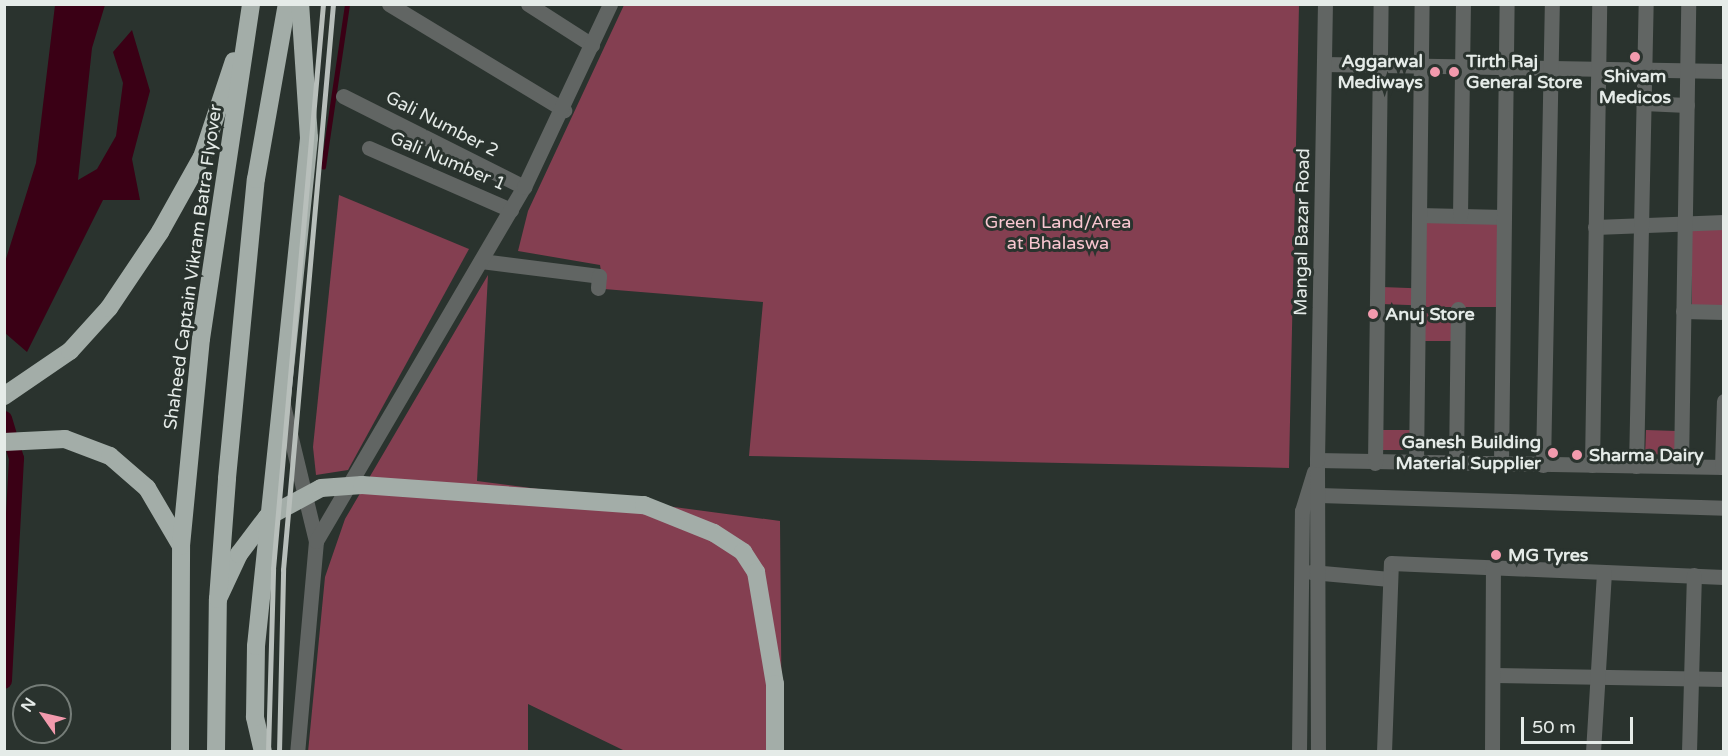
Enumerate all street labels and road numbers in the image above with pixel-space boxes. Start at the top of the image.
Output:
street label: Gali Number 2 [382,86,502,162]
street label: Shaheed Captain Vikram Batra Flyover [159,103,227,431]
street label: Gali Number 1 [387,127,509,195]
street label: Mangal Bazar Road [1290,148,1314,316]

